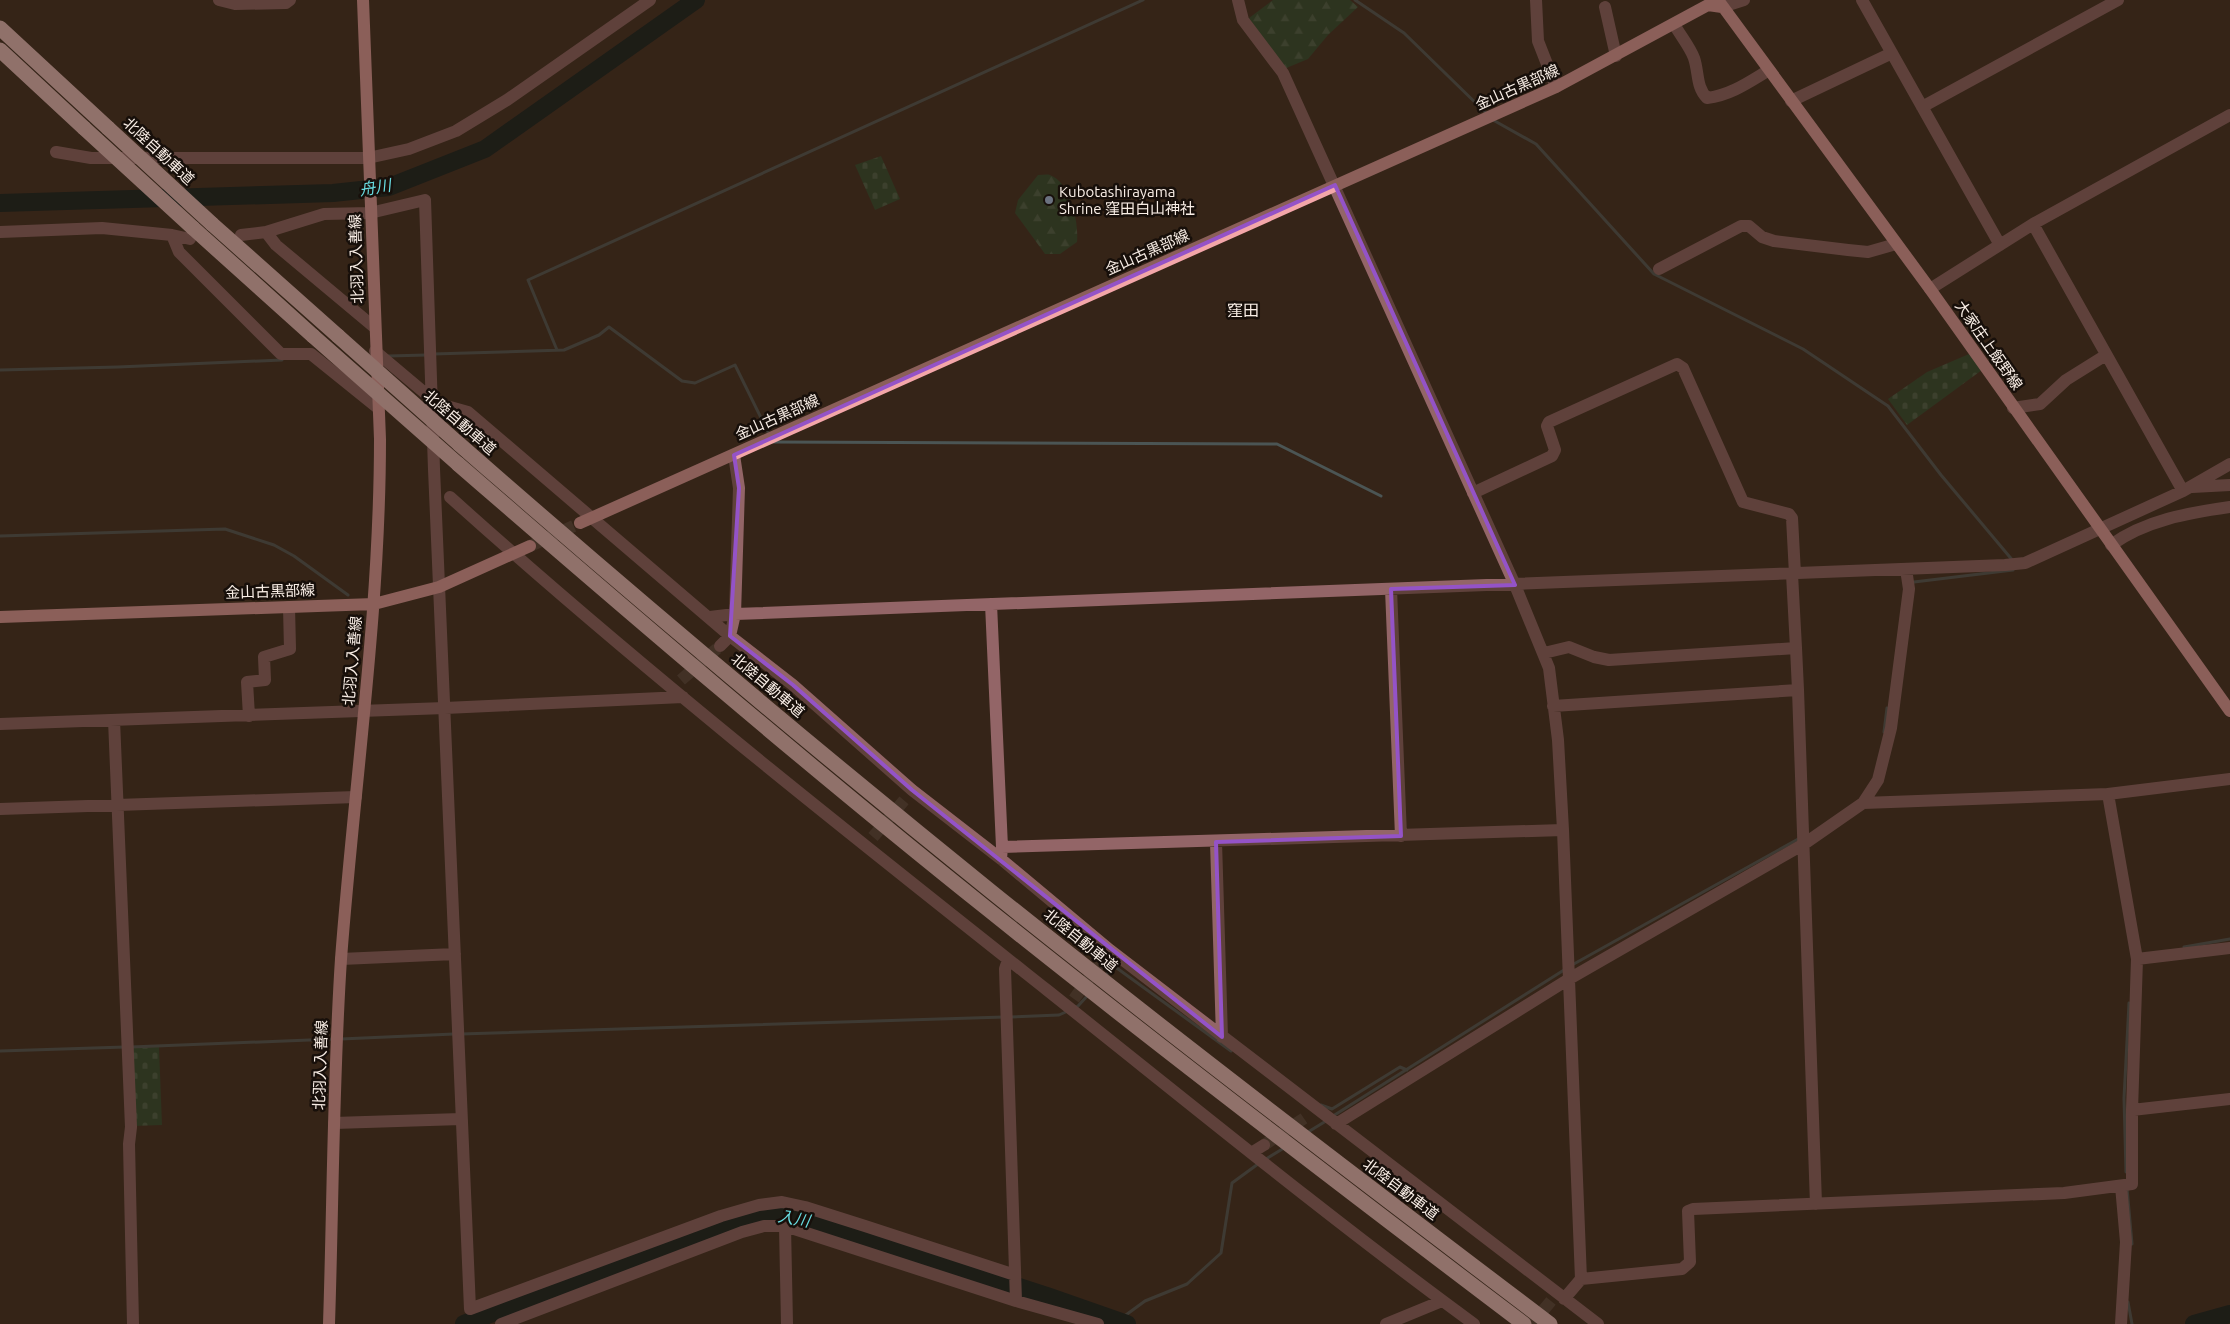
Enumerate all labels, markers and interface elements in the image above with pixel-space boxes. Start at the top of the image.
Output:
street label: 金山古黒部線 [1472,61,1562,113]
street label: 北陸自動車道 [120,114,198,188]
water label: 舟川 [358,175,394,198]
place label: Kubotashirayama Shrine 窪田白山神社 [1059,183,1195,217]
marker: Kubotashirayama Shrine 窪田白山神社 [1043,194,1055,206]
street label: 北羽入入善線 [346,214,366,304]
street label: 金山古黒部線 [1102,226,1192,278]
street label: 大家庄上飯野線 [1952,297,2026,393]
district label: 窪田 [1227,301,1259,319]
street label: 北陸自動車道 [420,386,500,458]
street label: 金山古黒部線 [732,391,822,443]
street label: 金山古黒部線 [225,581,315,601]
street label: 北羽入入善線 [340,615,364,707]
street label: 北陸自動車道 [728,650,808,720]
street label: 北陸自動車道 [1041,905,1121,975]
street label: 北羽入入善線 [310,1020,330,1110]
street label: 北陸自動車道 [1360,1155,1442,1223]
water label: 入川 [777,1206,813,1230]

